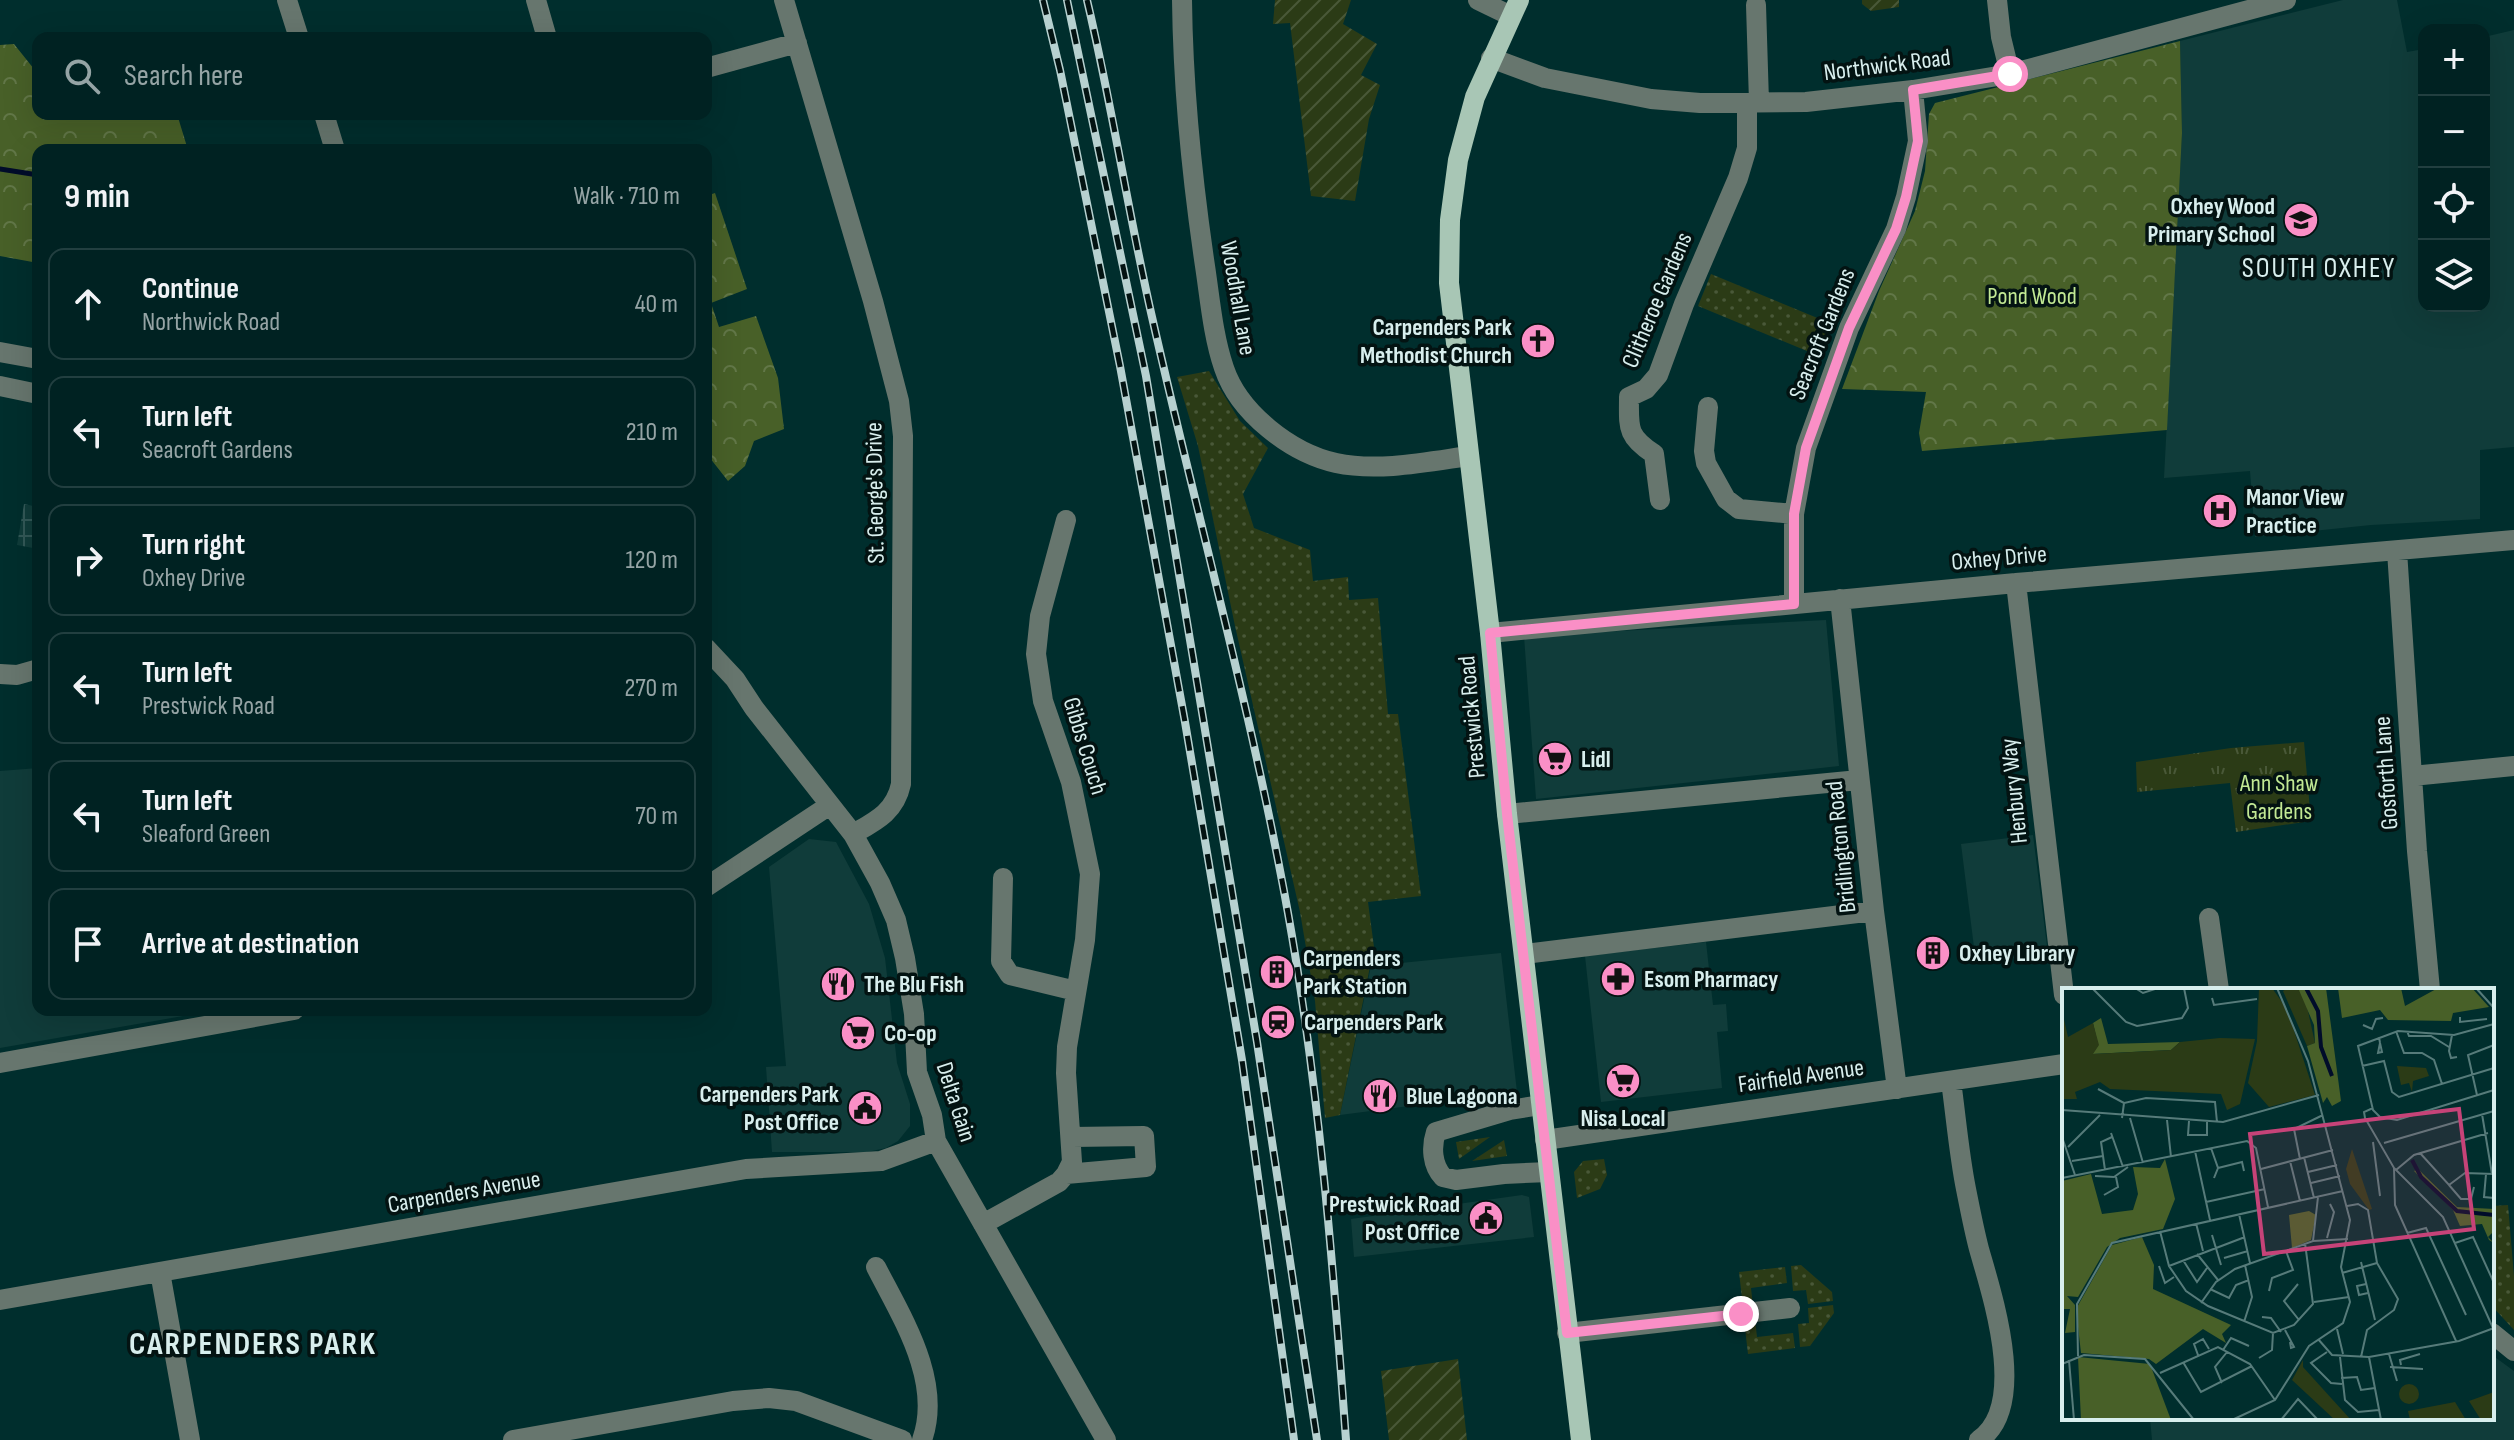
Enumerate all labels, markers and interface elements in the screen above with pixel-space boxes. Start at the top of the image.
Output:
map controls [2418,24,2490,312]
button: + [2418,24,2490,96]
search box [32,32,712,120]
street label: Northwick Road [1822,43,1952,87]
icon: search [60,54,104,98]
route start [1992,56,2028,92]
text: Search here [124,58,243,94]
button: − [2418,96,2490,168]
button: locate [2418,168,2490,240]
text: 9 min [64,176,130,217]
text: Walk · 710 m [574,181,680,212]
place label: Oxhey Wood Primary School [2147,192,2275,249]
school or university icon: Oxhey Wood Primary School [2282,201,2320,239]
street label: Clitheroe Gardens [1615,228,1699,372]
street label: Woodhall Lane [1214,239,1262,357]
button: layers [2418,240,2490,312]
district label: SOUTH OXHEY [2242,252,2396,285]
street label: Seacroft Gardens [1782,264,1862,404]
text: Continue [142,271,239,307]
icon: ahead [66,282,110,326]
park label: Pond Wood [1987,282,2077,311]
text: 40 m [635,289,678,320]
text: Northwick Road [142,307,280,338]
place label: Carpenders Park Methodist Church [1360,313,1512,370]
church icon: Carpenders Park Methodist Church [1519,322,1557,360]
text: Turn left [142,399,232,435]
icon: left [66,410,110,454]
text: 210 m [626,417,678,448]
street label: St. George's Drive [859,422,891,564]
text: Seacroft Gardens [142,435,293,466]
place label: Manor View Practice [2246,483,2345,540]
hospital icon: Manor View Practice [2201,492,2239,530]
text: Turn right [142,527,245,563]
icon: right [66,538,110,582]
street label: Oxhey Drive [1950,539,2048,577]
text: 120 m [625,545,678,576]
text: Oxhey Drive [142,563,246,594]
text: Turn left [142,655,232,691]
street label: Prestwick Road [1452,655,1492,779]
icon: left [66,666,110,710]
text: 270 m [625,673,678,704]
text: Prestwick Road [142,691,275,722]
street label: Gibbs Couch [1056,694,1114,798]
street label: Gosforth Lane [2368,715,2404,831]
street label: Henbury Way [1994,737,2034,845]
supermarket icon: Lidl [1536,740,1574,778]
place label: Lidl [1581,745,1611,774]
park label: Ann Shaw Gardens [2239,769,2318,826]
street label: Bridlington Road [1820,780,1862,914]
text: Turn left [142,783,232,819]
icon: left [66,794,110,838]
text: 70 m [635,801,678,832]
text: Sleaford Green [142,819,270,850]
icon: arrive [66,922,110,966]
text: Arrive at destination [142,926,359,962]
building icon: Oxhey Library [1914,934,1952,972]
place label: Oxhey Library [1959,939,2075,968]
place label: Carpenders Park Station [1303,944,1407,1001]
building icon: Carpenders Park Station [1258,953,1296,991]
pharmacy icon: Esom Pharmacy [1599,960,1637,998]
restaurant icon: The Blu Fish [819,965,857,1003]
place label: Esom Pharmacy [1644,965,1778,994]
place label: The Blu Fish [864,970,964,999]
inset map [2062,988,2494,1420]
station icon: Carpenders Park [1259,1003,1297,1041]
place label: Carpenders Park [1304,1008,1443,1037]
supermarket icon: Co-op [839,1014,877,1052]
place label: Co-op [884,1019,937,1048]
street label: Fairfield Avenue [1736,1053,1866,1099]
street label: Delta Gain [930,1059,982,1145]
supermarket icon: Nisa Local [1604,1062,1642,1100]
restaurant icon: Blue Lagoona [1361,1077,1399,1115]
place label: Carpenders Park Post Office [700,1080,839,1137]
place label: Blue Lagoona [1406,1082,1518,1111]
public building icon: Carpenders Park Post Office [846,1089,884,1127]
place label: Nisa Local [1581,1104,1665,1133]
street label: Carpenders Avenue [385,1164,543,1220]
place label: Prestwick Road Post Office [1329,1190,1460,1247]
public building icon: Prestwick Road Post Office [1467,1199,1505,1237]
route end [1723,1296,1759,1332]
district label: CARPENDERS PARK [129,1325,377,1364]

